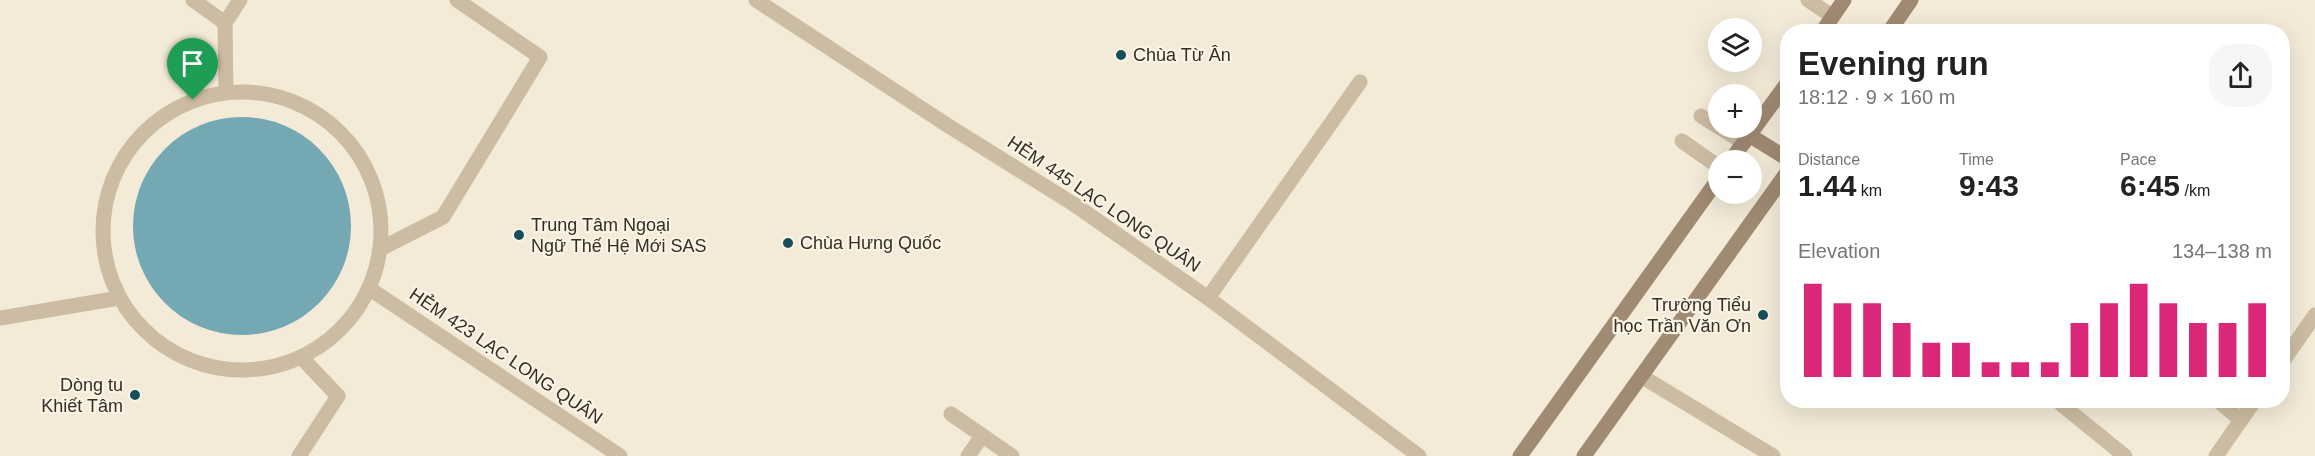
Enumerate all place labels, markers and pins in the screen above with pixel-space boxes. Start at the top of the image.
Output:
pin [167,38,218,100]
place label: Chùa Từ Ân [1133,45,1231,65]
marker: Chùa Từ Ân [1114,48,1128,62]
place label: Trung Tâm Ngoại Ngữ Thế Hệ Mới SAS [531,215,707,256]
marker: Trung Tâm Ngoại Ngữ Thế Hệ Mới SAS [512,228,526,242]
place label: Chùa Hưng Quốc [800,233,941,253]
marker: Chùa Hưng Quốc [781,236,795,250]
place label: Trường Tiểu học Trần Văn Ơn [1613,295,1751,336]
marker: Trường Tiểu học Trần Văn Ơn [1756,308,1770,322]
place label: Dòng tu Khiết Tâm [41,375,123,416]
marker: Dòng tu Khiết Tâm [128,388,142,402]

